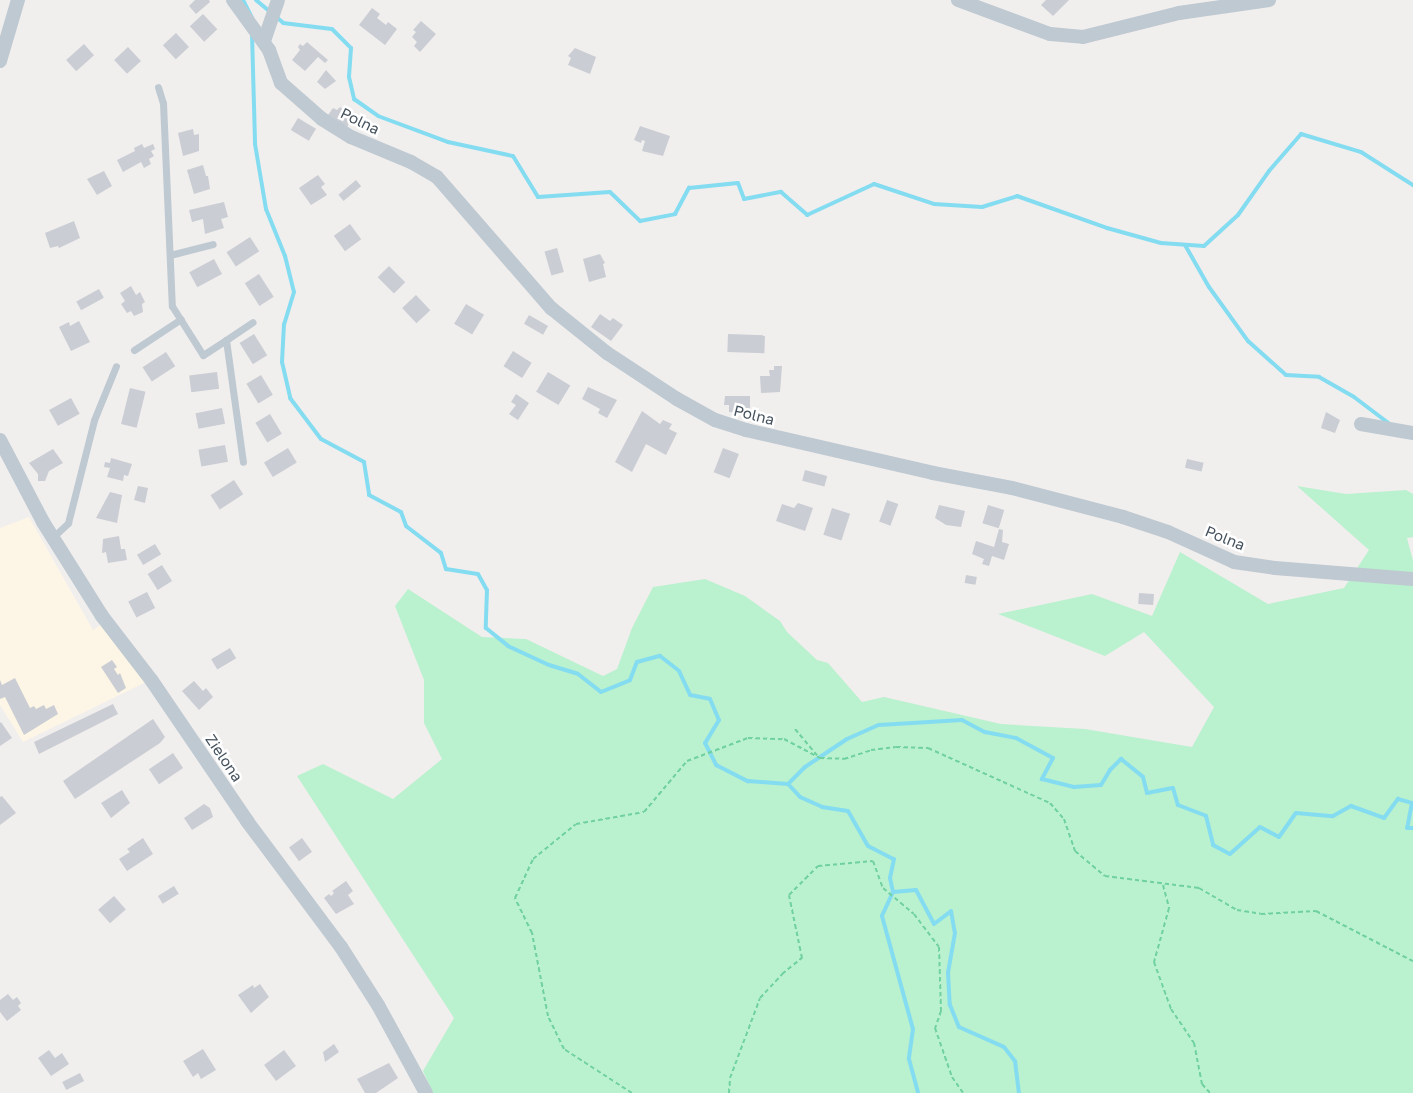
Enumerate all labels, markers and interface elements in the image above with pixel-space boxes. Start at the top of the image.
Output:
street label: Polna [338,104,382,138]
street label: Polna [732,401,776,429]
street label: Polna [1203,522,1247,554]
street label: Zielona [202,731,246,785]

